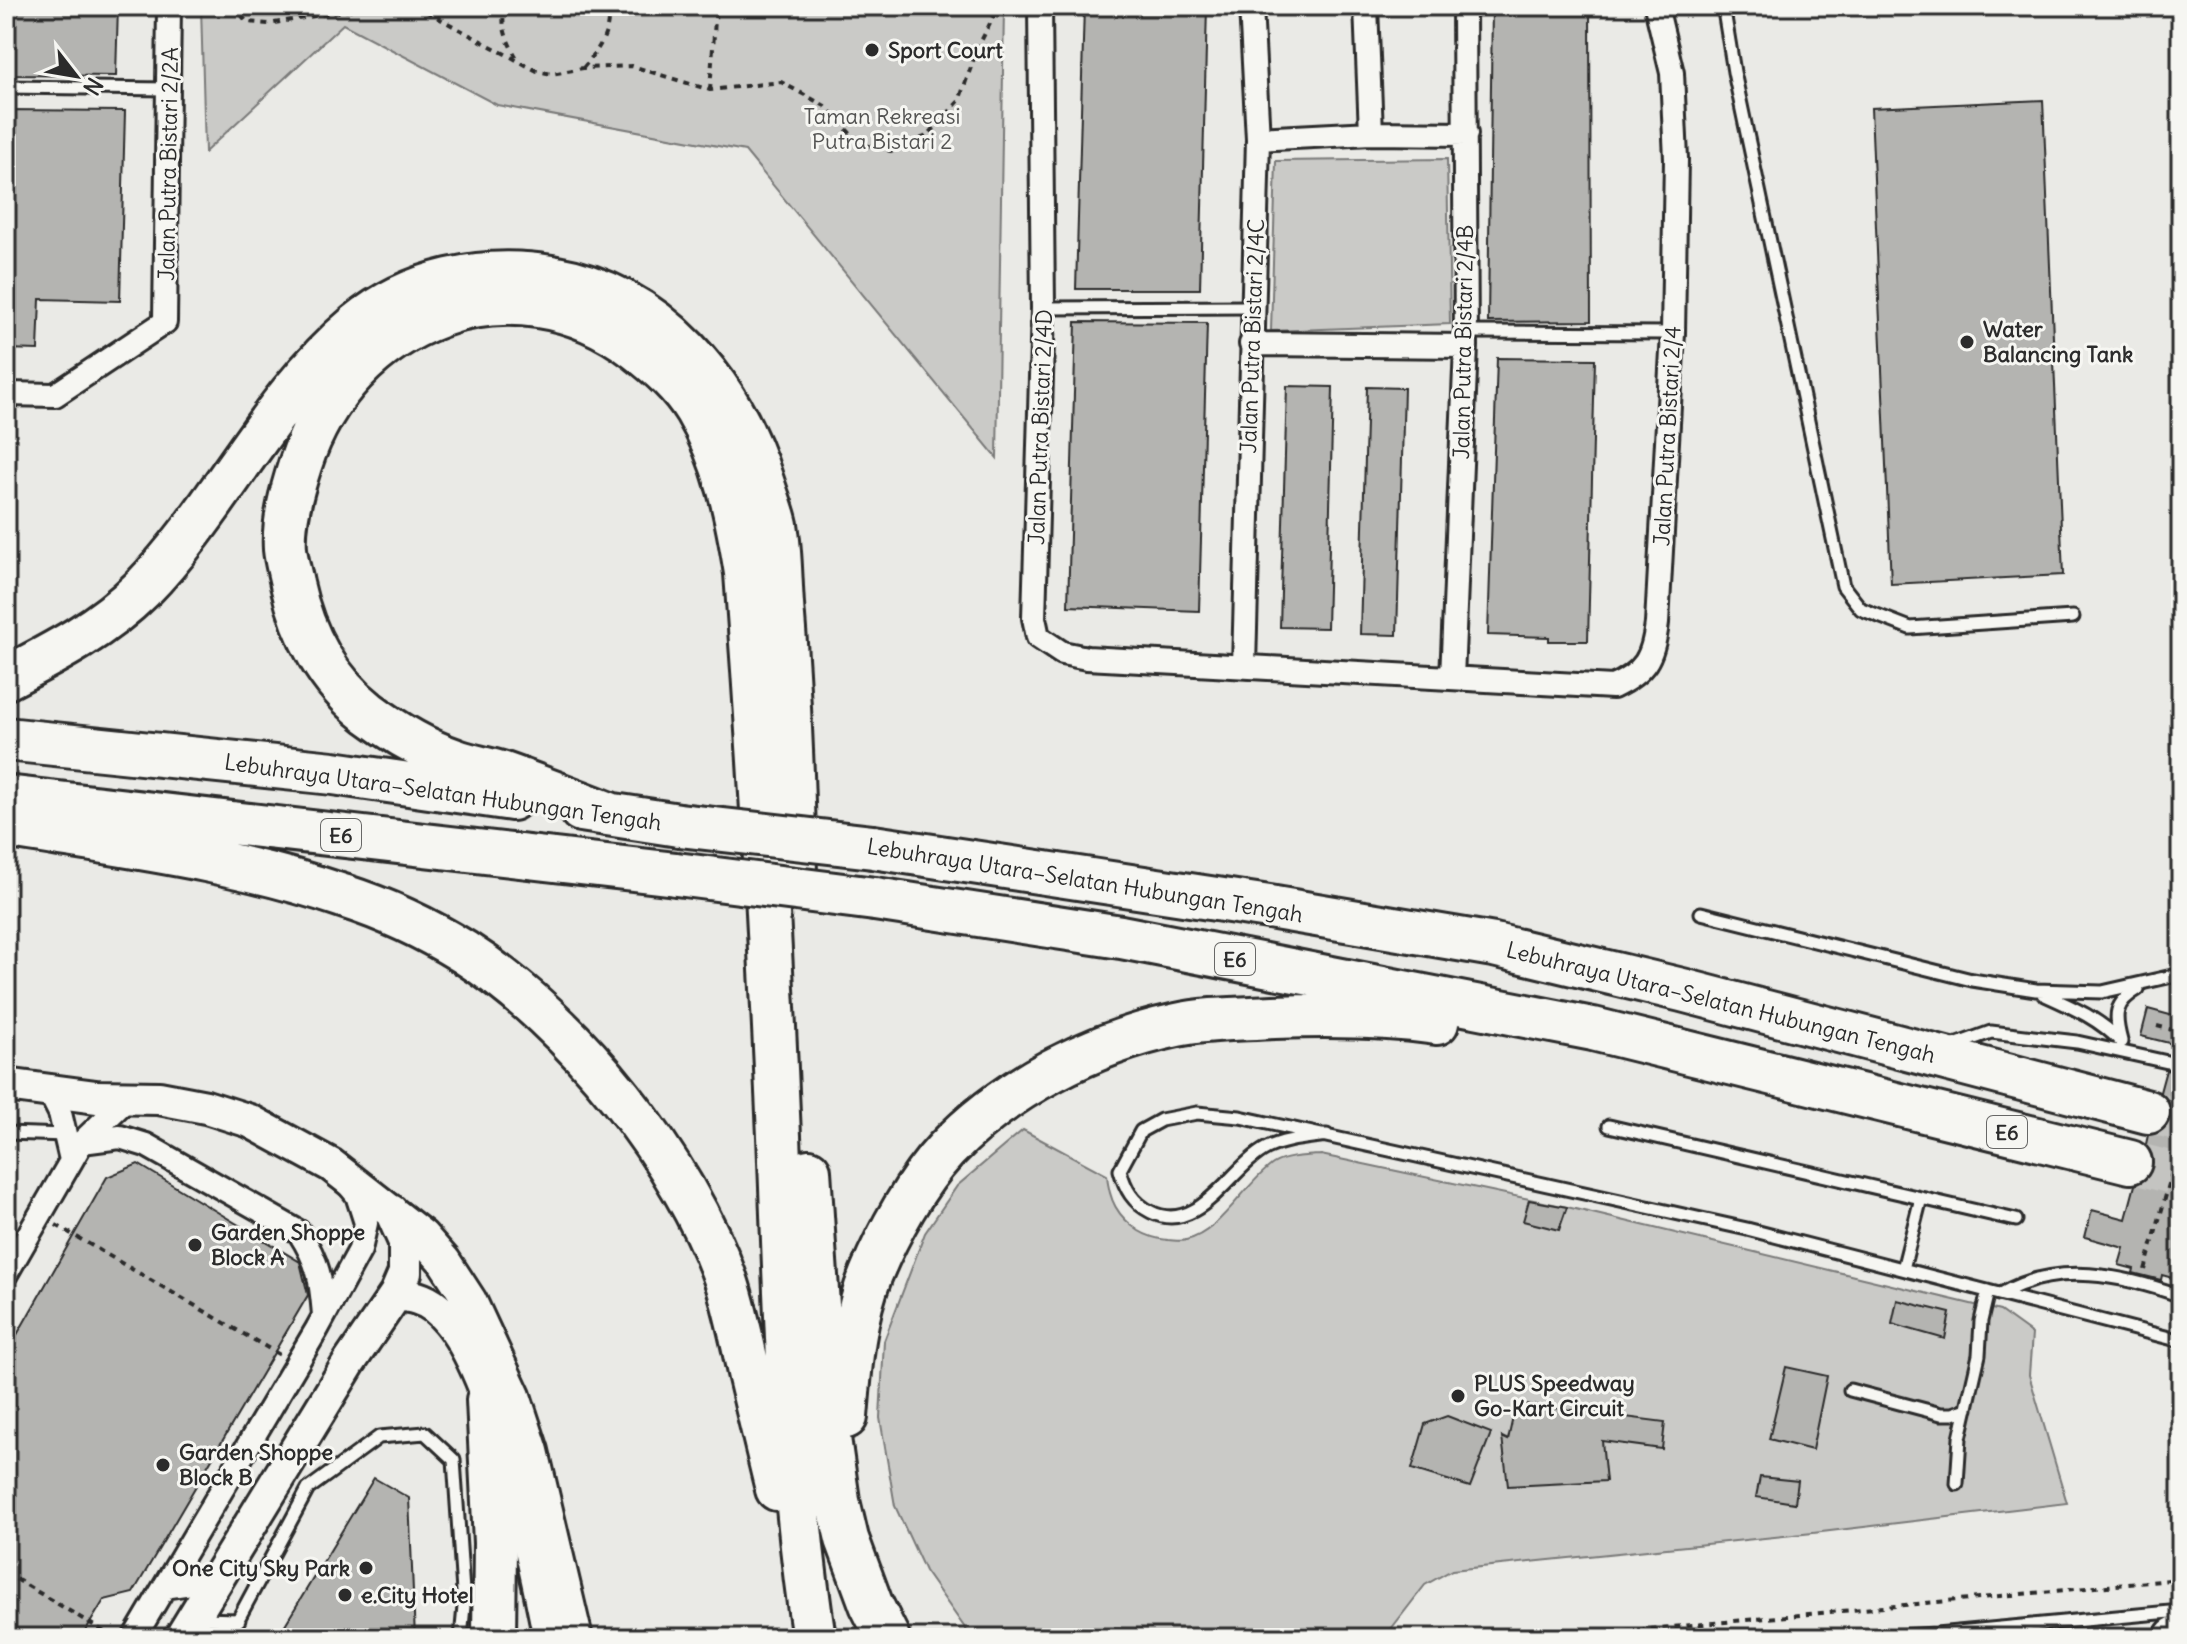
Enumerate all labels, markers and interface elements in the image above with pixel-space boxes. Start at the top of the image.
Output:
north arrow [36,36,116,116]
place label: Sport Court [888,36,1003,64]
marker: Sport Court [863,41,881,59]
street label: Jalan Putra Bistari 2/2A [152,47,184,281]
text: N [77,73,109,100]
park label: Taman Rekreasi Putra Bistari 2 [804,102,960,155]
street label: Jalan Putra Bistari 2/4C [1234,218,1270,454]
street label: Jalan Putra Bistari 2/4B [1447,224,1479,460]
street label: Jalan Putra Bistari 2/4D [1022,309,1058,545]
place label: Water Balancing Tank [1983,315,2133,368]
street label: Jalan Putra Bistari 2/4 [1647,325,1687,547]
marker: Water Balancing Tank [1958,333,1976,351]
street label: Lebuhraya Utara–Selatan Hubungan Tengah [223,747,663,837]
road number: E6 [321,819,361,851]
street label: Lebuhraya Utara–Selatan Hubungan Tengah [865,832,1305,928]
street label: Lebuhraya Utara–Selatan Hubungan Tengah [1504,935,1938,1069]
road number: E6 [1215,943,1255,975]
road number: E6 [1987,1116,2027,1148]
place label: Garden Shoppe Block A [211,1218,365,1271]
marker: Garden Shoppe Block A [186,1236,204,1254]
place label: PLUS Speedway Go-Kart Circuit [1474,1369,1635,1422]
marker: PLUS Speedway Go-Kart Circuit [1449,1387,1467,1405]
place label: Garden Shoppe Block B [179,1438,333,1491]
marker: Garden Shoppe Block B [154,1456,172,1474]
place label: One City Sky Park [172,1554,350,1582]
marker: One City Sky Park [357,1559,375,1577]
place label: e.City Hotel [361,1581,474,1609]
marker: e.City Hotel [336,1586,354,1604]

